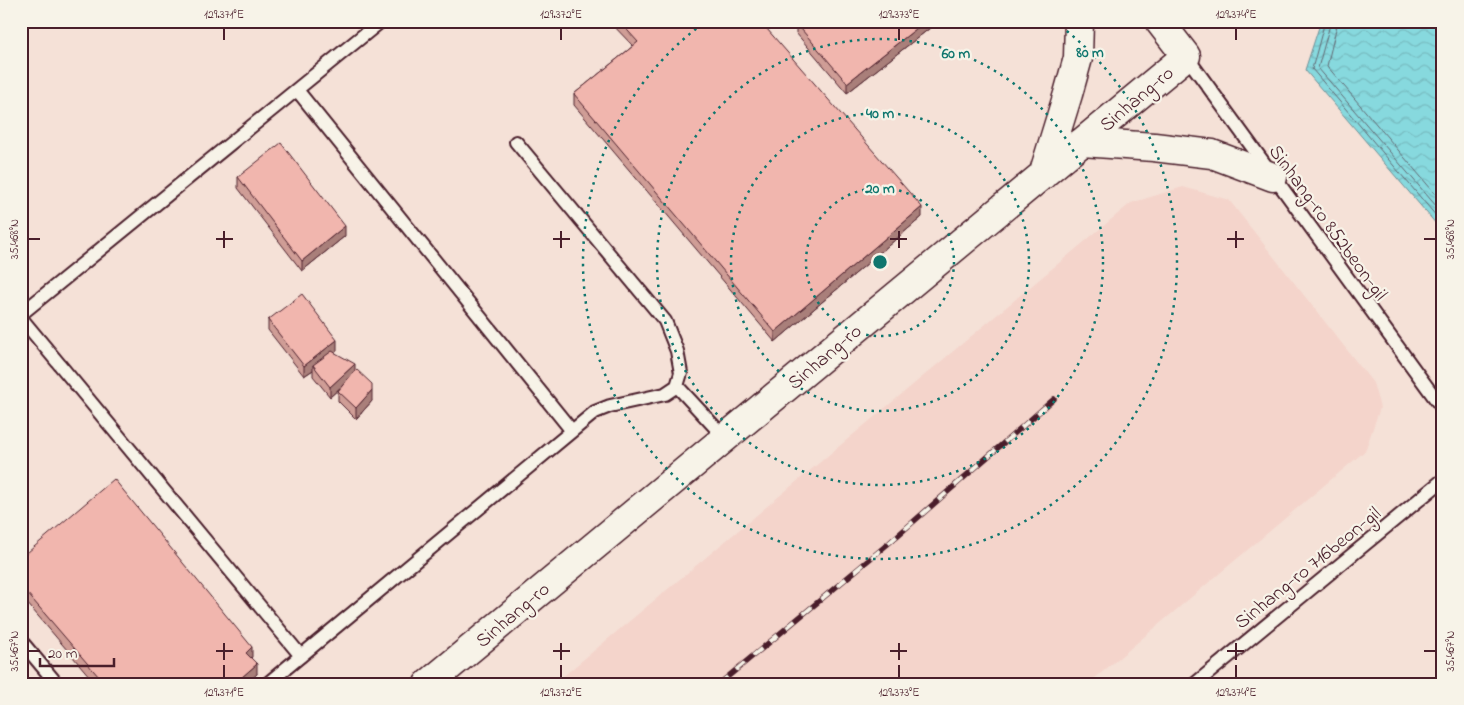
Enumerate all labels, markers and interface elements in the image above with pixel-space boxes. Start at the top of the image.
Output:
text: 129.371°E [204,6,244,24]
text: 129.372°E [540,6,582,24]
text: 129.373°E [878,6,920,24]
text: 129.374°E [1215,6,1257,24]
text: 80 m [1075,42,1104,64]
text: 60 m [941,43,971,65]
street label: Sinhang-ro [1094,60,1182,141]
text: 40 m [865,103,894,125]
street label: Sinhang-ro 852beon-gil [1260,139,1394,308]
text: 20 m [864,178,895,200]
text: 35.468°N [6,219,24,259]
text: 35.468°N [1442,219,1460,259]
centre of rings [871,253,889,271]
street label: Sinhang-ro [782,318,870,399]
street label: Sinhang-ro 716beon-gil [1229,501,1389,638]
street label: Sinhang-ro [470,576,558,657]
text: 35.467°N [6,631,24,671]
text: 35.467°N [1442,631,1460,671]
scale bar [40,635,114,667]
text: 20 m [48,643,78,665]
text: 129.371°E [204,684,244,702]
text: 129.372°E [540,684,582,702]
text: 129.373°E [878,684,920,702]
text: 129.374°E [1215,684,1257,702]

